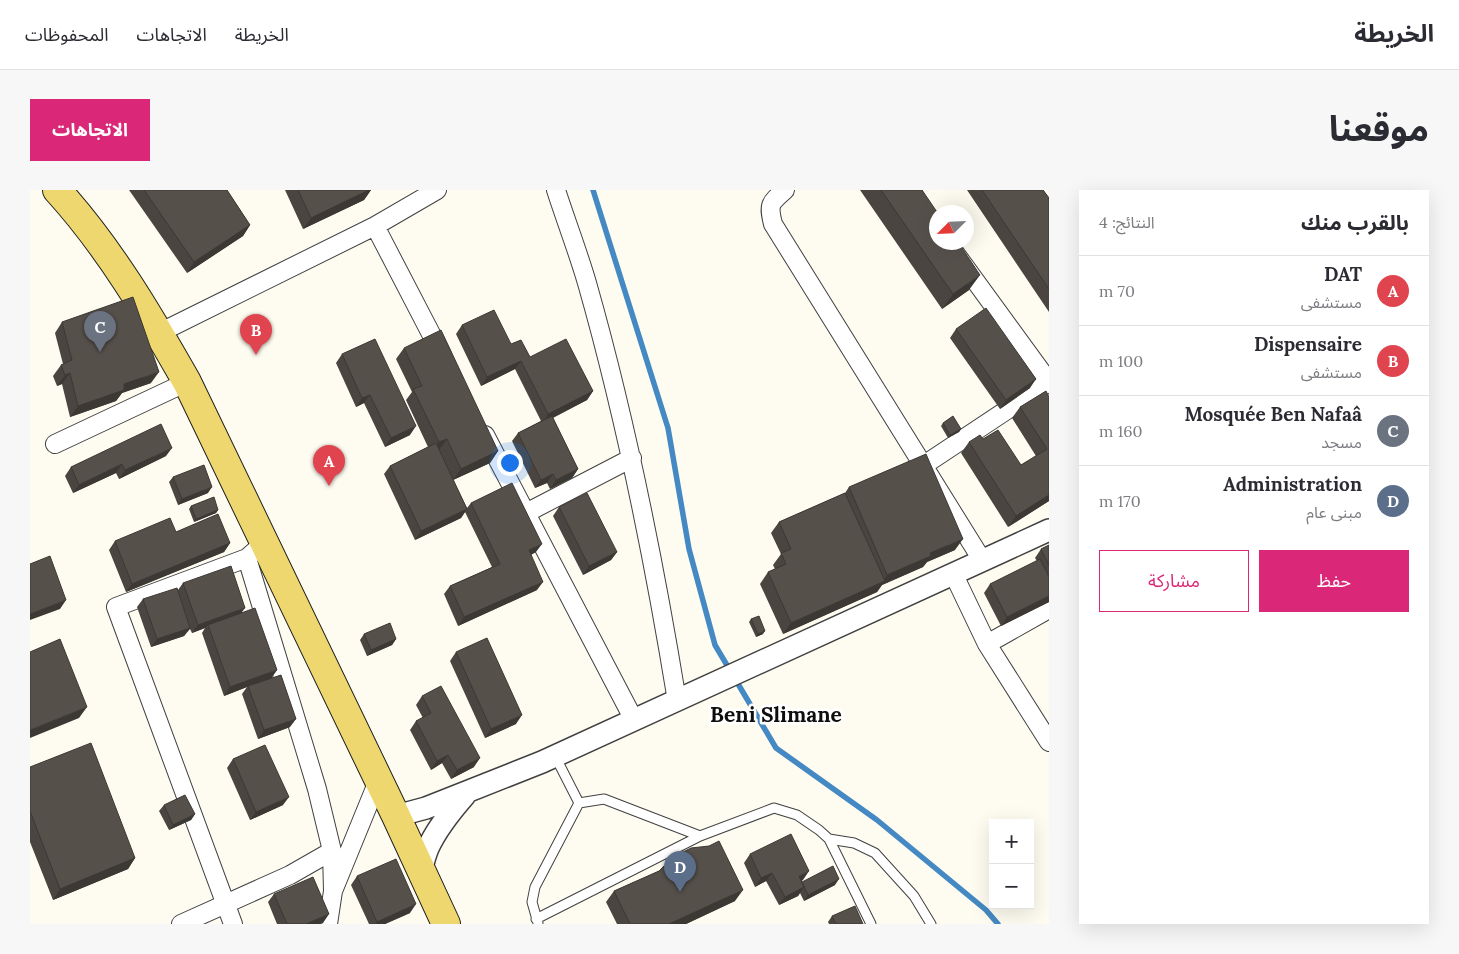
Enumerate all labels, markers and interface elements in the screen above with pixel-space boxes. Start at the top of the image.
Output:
text: الخريطة [1354,18,1434,49]
text: المحفوظات [25,23,109,46]
text: الاتجاهات [137,23,207,46]
text: الخريطة [235,23,289,46]
button: الاتجاهات [30,99,150,161]
text: موقعنا [1329,106,1429,151]
north arrow [929,205,974,250]
text: بالقرب منك [1301,209,1409,236]
text: النتائج: 4 [1099,212,1155,232]
text: DAT [1324,262,1362,286]
text: 70 m [1099,281,1135,301]
text: A [1388,281,1398,301]
text: مستشفى [1301,292,1362,312]
pin: C [84,311,116,352]
pin: B [240,314,272,355]
text: Dispensaire [1254,332,1362,356]
text: 100 m [1099,351,1143,371]
text: B [1388,351,1398,371]
text: مستشفى [1301,362,1362,382]
text: Mosquée Ben Nafaâ [1185,402,1362,426]
text: 160 m [1099,421,1143,441]
text: C [1388,421,1399,441]
text: مسجد [1321,432,1362,452]
pin: A [313,445,345,486]
your location [497,450,523,476]
text: Administration [1223,472,1362,496]
text: 170 m [1099,491,1141,511]
text: D [1387,491,1399,511]
text: مبنى عام [1306,502,1362,522]
button: مشاركة [1099,550,1249,612]
button: حفظ [1259,550,1409,612]
district label: Beni Slimane [710,701,842,728]
map controls [989,819,1034,909]
button: + [989,819,1034,864]
pin: D [664,851,696,892]
button: − [989,864,1034,909]

